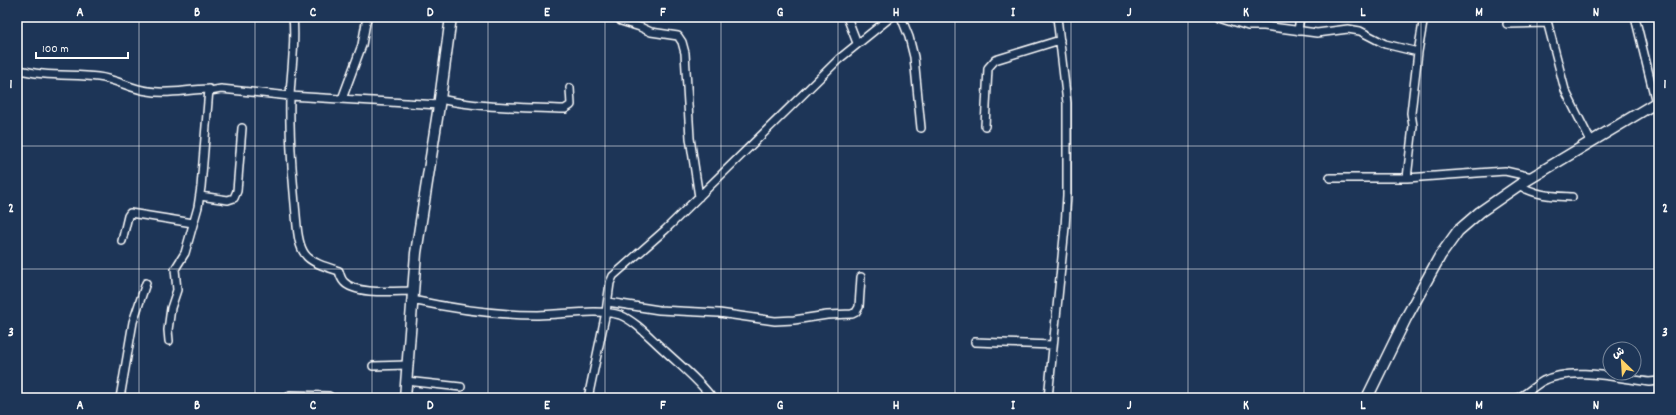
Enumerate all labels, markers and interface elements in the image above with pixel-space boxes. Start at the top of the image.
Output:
text: A [76,4,84,23]
text: B [194,4,200,23]
text: C [310,4,317,23]
text: D [427,4,434,23]
text: E [544,4,551,23]
text: F [660,4,666,23]
text: G [777,4,784,23]
text: H [893,4,900,23]
text: I [1011,4,1016,23]
text: J [1127,4,1132,23]
text: K [1243,4,1249,23]
text: L [1360,4,1366,23]
text: M [1475,4,1483,23]
text: N [1593,4,1599,23]
scale bar [36,34,128,60]
text: 100 m [42,41,69,58]
text: 1 [10,76,13,95]
text: 1 [1664,76,1667,95]
text: 2 [8,200,14,219]
text: 2 [1662,200,1668,219]
text: 3 [8,324,14,343]
text: 3 [1662,324,1668,343]
north arrow [1602,341,1642,381]
text: ش [1610,344,1627,364]
text: A [76,397,84,415]
text: B [194,397,200,415]
text: C [310,397,317,415]
text: D [427,397,434,415]
text: E [544,397,551,415]
text: F [660,397,666,415]
text: G [777,397,784,415]
text: H [893,397,900,415]
text: I [1011,397,1016,415]
text: J [1127,397,1132,415]
text: K [1243,397,1249,415]
text: L [1360,397,1366,415]
text: M [1475,397,1483,415]
text: N [1593,397,1599,415]

